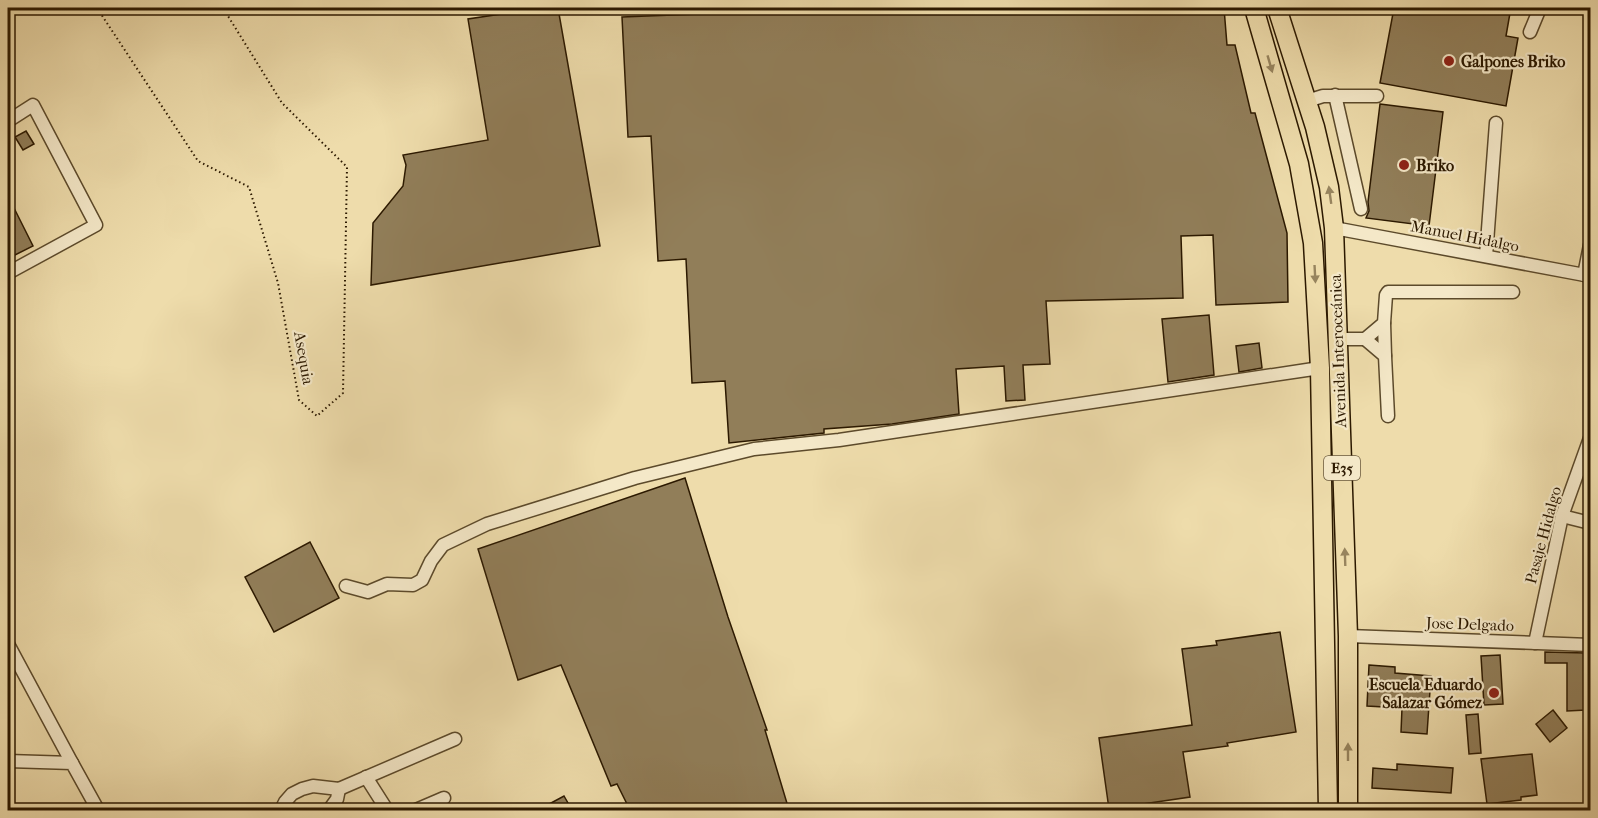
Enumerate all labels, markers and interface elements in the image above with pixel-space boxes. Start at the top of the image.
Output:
place label: Galpones Briko [1461,52,1565,72]
marker: Galpones Briko [1442,54,1456,68]
one-way arrow [1266,55,1275,73]
place label: Briko [1416,156,1454,175]
marker: Briko [1397,158,1411,172]
one-way arrow [1325,185,1334,204]
street label: Manuel Hidalgo [1409,216,1521,256]
one-way arrow [1310,265,1319,284]
street label: Avenida Interoceánica [1326,273,1350,429]
street label: Asequia [290,329,318,387]
road number: E35 [1324,456,1360,480]
street label: Pasaje Hidalgo [1521,484,1565,586]
one-way arrow [1340,548,1350,567]
street label: Jose Delgado [1424,613,1514,635]
place label: Escuela Eduardo Salazar Gómez [1369,675,1483,712]
marker: Escuela Eduardo Salazar Gómez [1487,686,1501,700]
one-way arrow [1343,743,1353,762]

